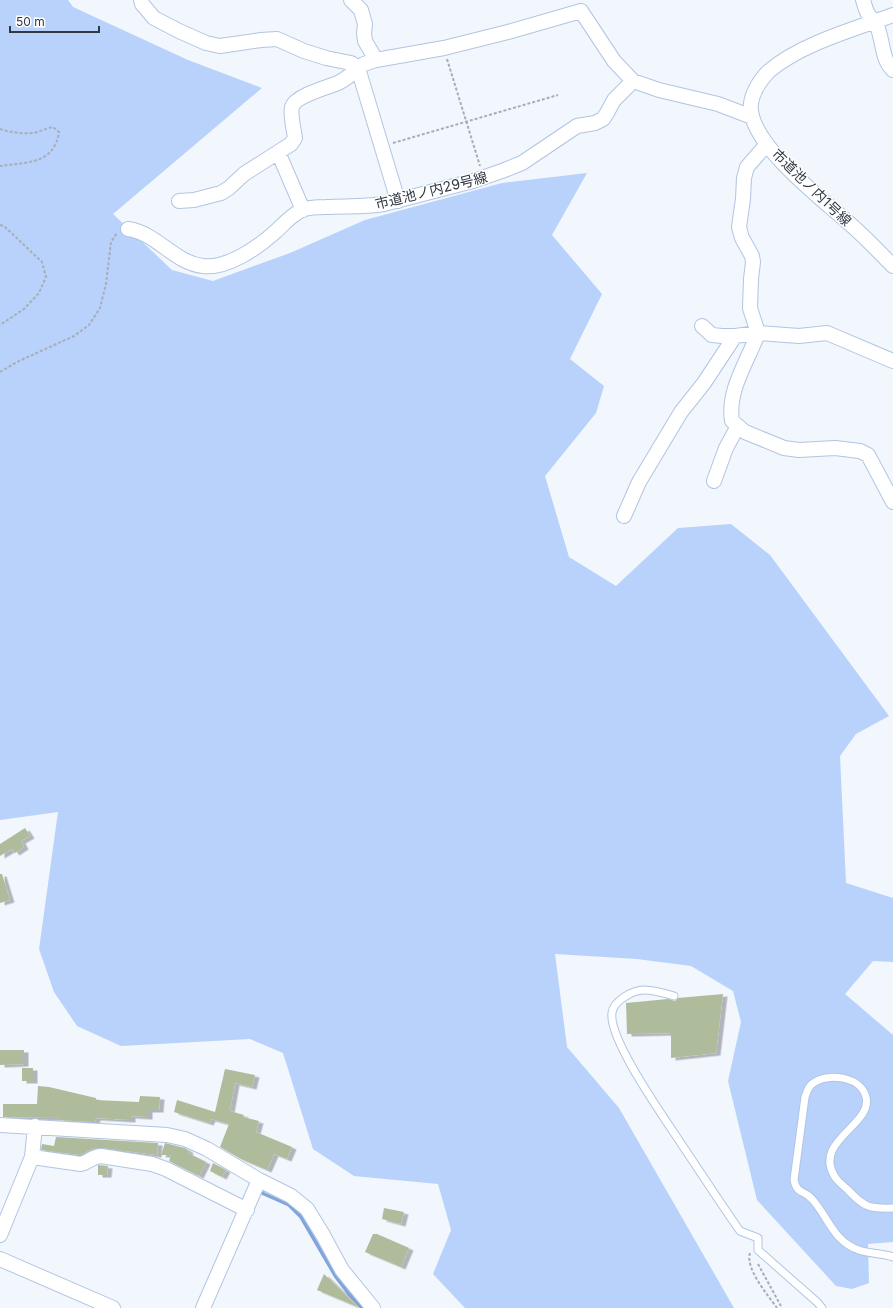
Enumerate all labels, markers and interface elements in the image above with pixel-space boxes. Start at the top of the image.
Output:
scale bar [10,8,99,34]
text: 50 m [16,14,45,29]
street label: 市道池ノ内1号線 [769,145,855,229]
street label: 市道池ノ内29号線 [373,168,489,212]

